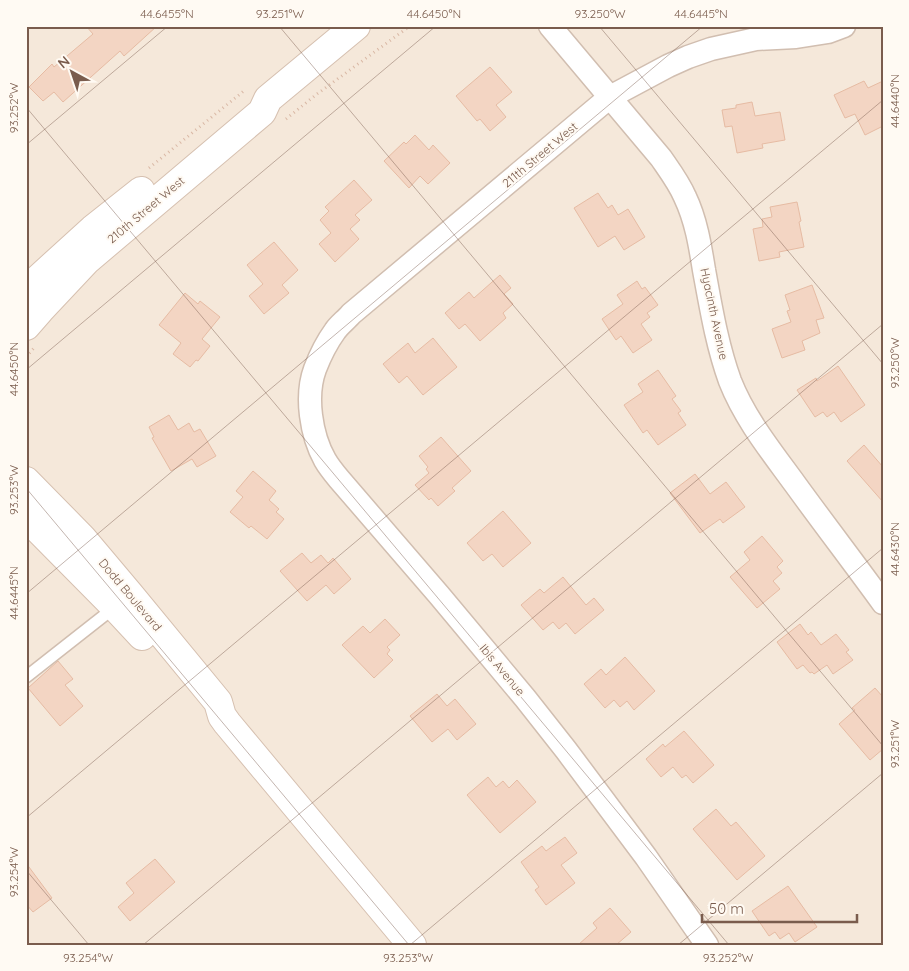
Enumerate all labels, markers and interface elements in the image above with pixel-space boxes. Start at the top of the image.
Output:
text: 44.6455°N [140,6,194,21]
text: 93.251°W [256,6,305,21]
text: 44.6450°N [407,6,461,21]
text: 93.250°W [574,6,626,21]
text: 44.6445°N [674,6,728,21]
north arrow [48,48,98,98]
text: N [54,52,73,72]
text: 44.6440°N [887,74,902,128]
text: 93.252°W [6,82,21,133]
street label: 211th Street West [499,119,580,190]
street label: 210th Street West [104,173,187,246]
street label: Hyacinth Avenue [697,267,732,361]
text: 93.250°W [887,337,902,389]
text: 44.6450°N [6,342,21,396]
text: 93.253°W [6,464,21,515]
text: 44.6430°N [887,522,902,576]
street label: Dodd Boulevard [96,555,165,634]
text: 44.6445°N [6,566,21,620]
street label: Ibis Avenue [476,641,528,699]
text: 93.251°W [887,719,902,768]
text: 93.254°W [6,846,21,897]
scale bar [702,891,856,923]
text: 50 m [709,899,744,918]
text: 93.254°W [63,950,114,965]
text: 93.253°W [383,950,434,965]
text: 93.252°W [703,950,754,965]

